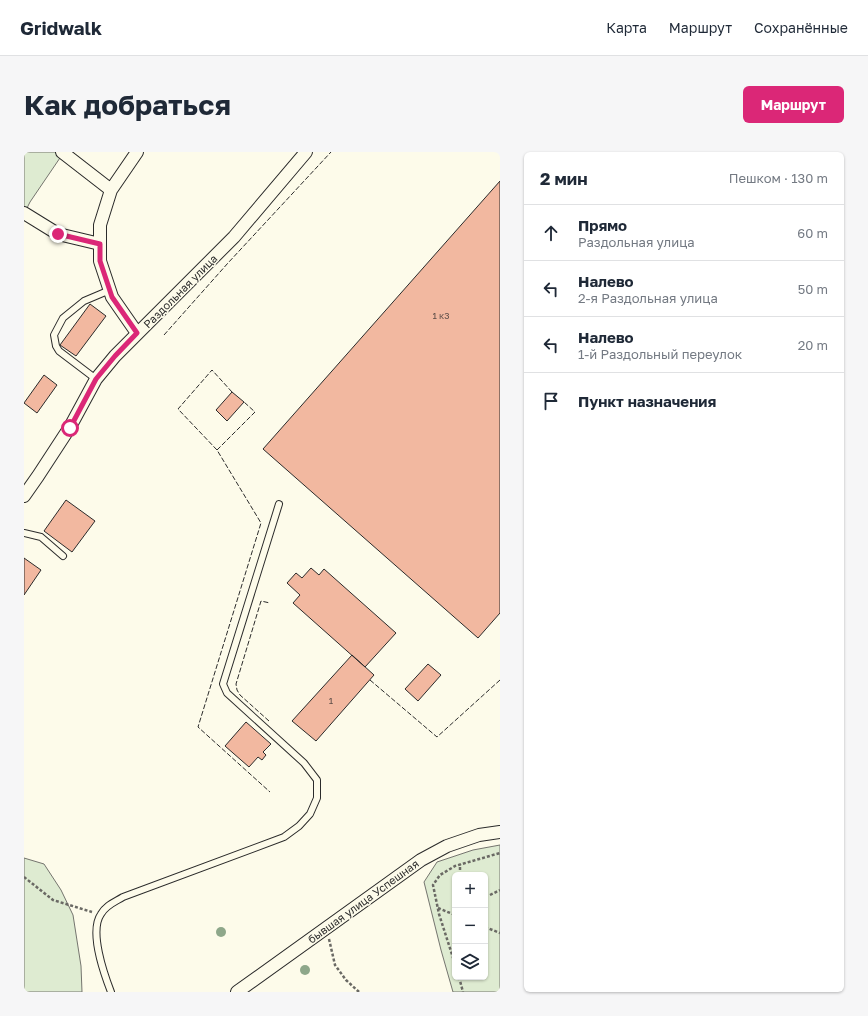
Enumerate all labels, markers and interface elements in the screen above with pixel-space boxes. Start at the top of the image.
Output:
text: Gridwalk [20,16,102,39]
text: Карта [606,19,647,36]
text: Маршрут [669,19,732,36]
text: Сохранённые [754,19,848,36]
button: Маршрут [743,86,844,123]
text: Как добраться [24,88,231,121]
text: 2 мин [540,168,588,189]
text: Пешком · 130 m [729,170,828,186]
text: Прямо [578,216,627,234]
icon: ahead [540,222,562,244]
route end [49,225,67,243]
text: 60 m [797,225,828,241]
text: Раздольная улица [578,234,695,250]
street label: Раздольная улица [140,251,220,331]
text: Налево [578,272,634,290]
icon: left [540,278,562,300]
text: 50 m [798,281,828,297]
text: 2-я Раздольная улица [578,290,718,306]
house number: 1 к3 [432,310,450,321]
text: Налево [578,328,634,346]
icon: left [540,334,562,356]
text: 20 m [798,337,828,353]
text: 1-й Раздольный переулок [578,346,742,362]
icon: arrive [540,390,562,412]
text: Пункт назначения [578,392,716,410]
route start [61,419,79,437]
house number: 1 [329,695,334,706]
street label: бывшая улица Успешная [305,856,421,946]
map controls [452,872,488,980]
button: + [452,872,488,908]
button: − [452,908,488,944]
button: layers [452,944,488,980]

